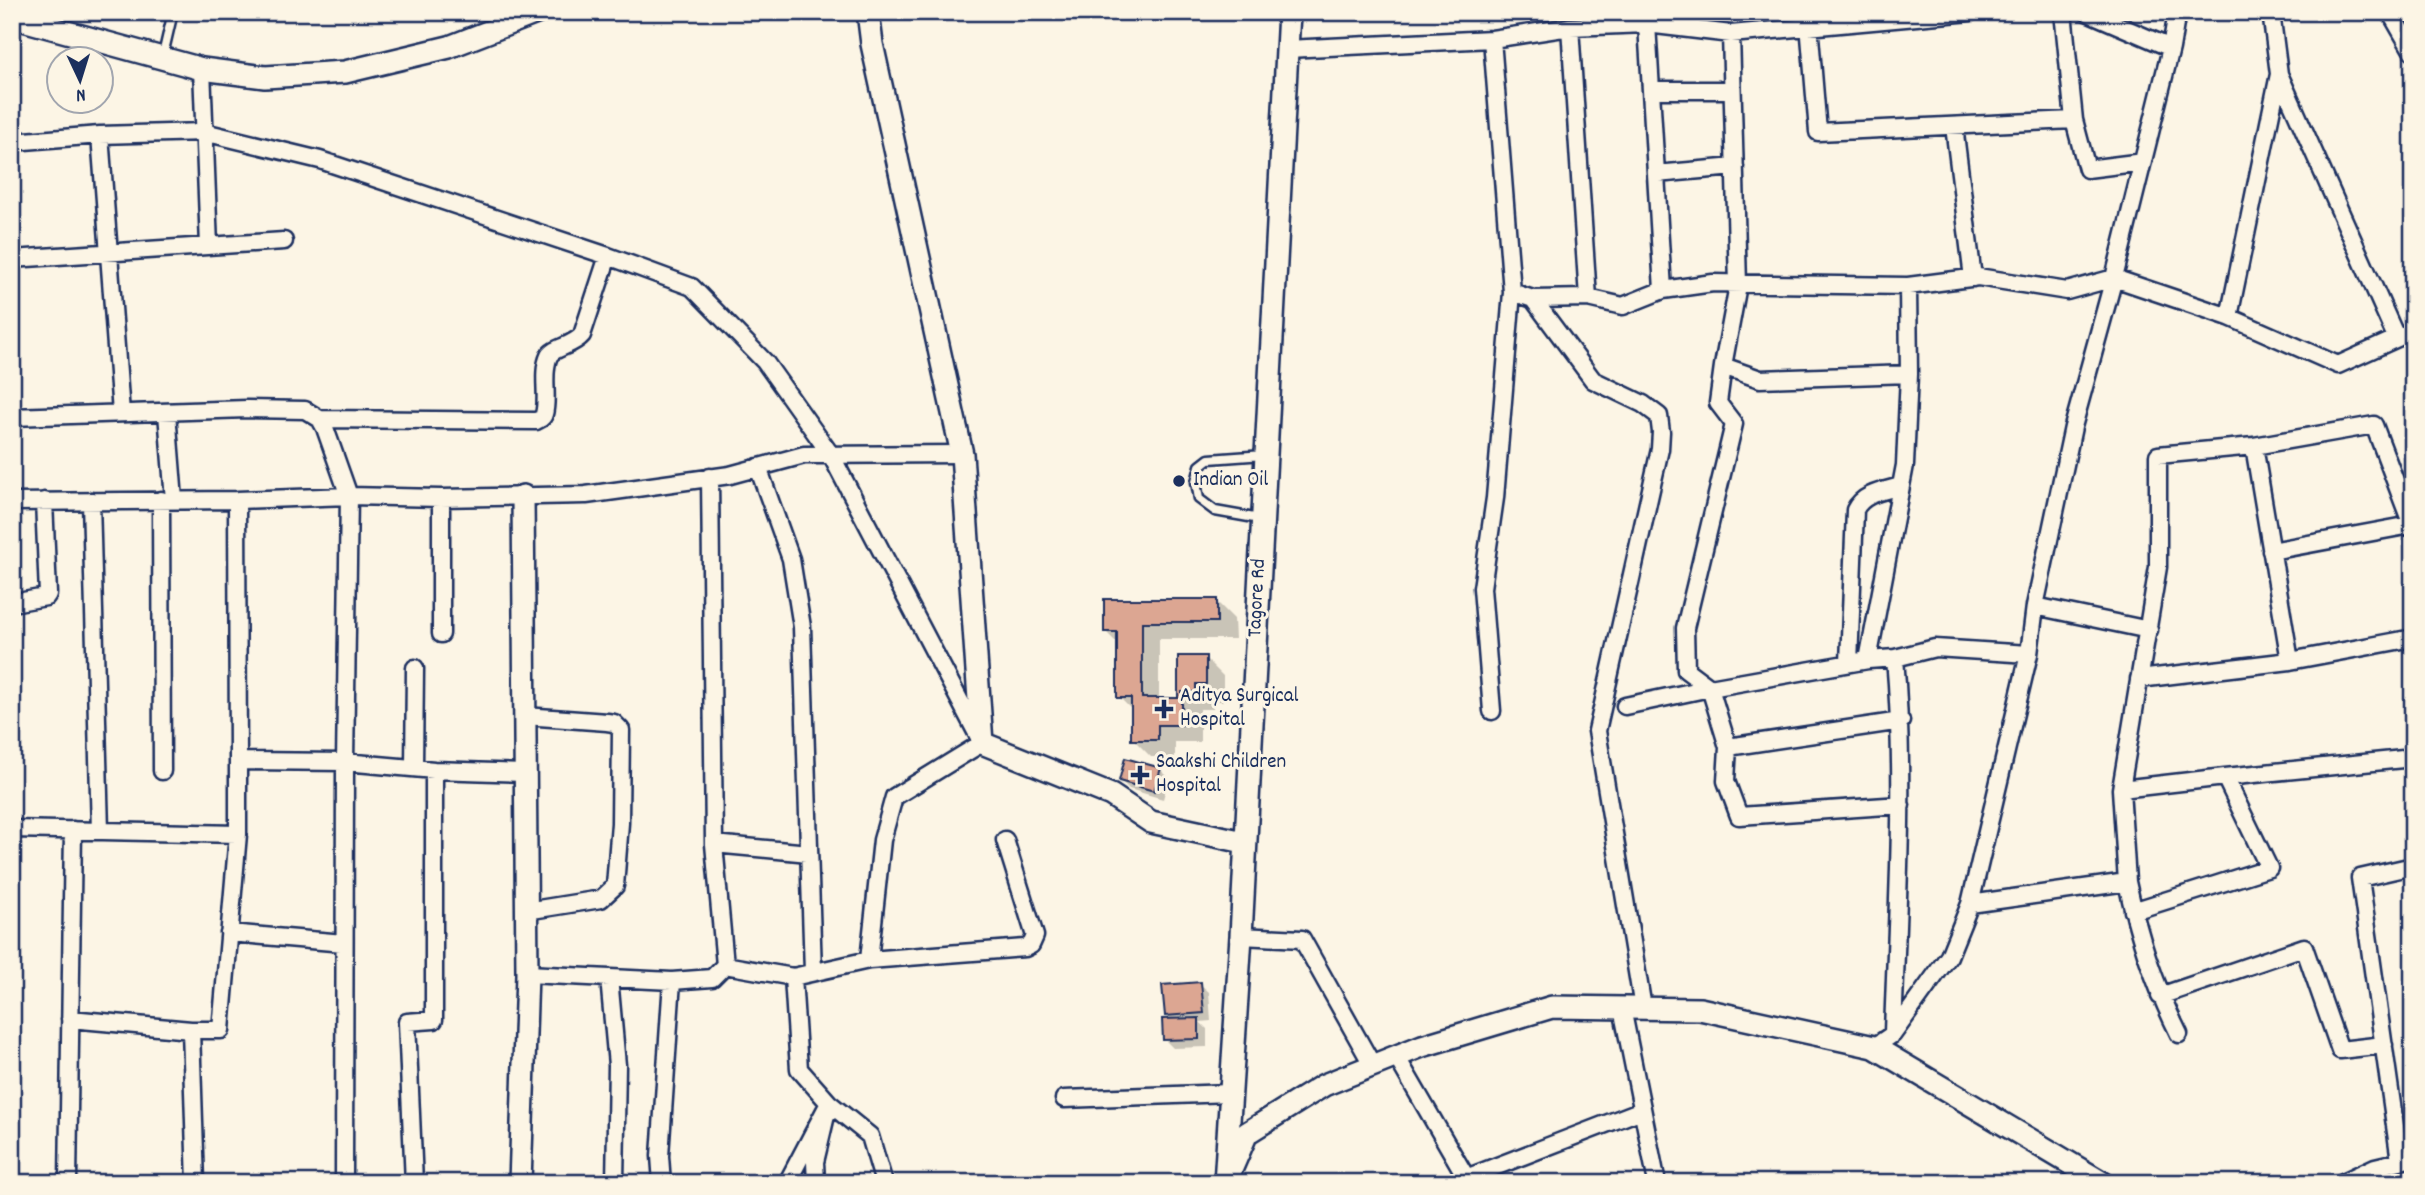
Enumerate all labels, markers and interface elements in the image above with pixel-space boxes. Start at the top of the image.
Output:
north arrow [46,46,116,116]
text: N [75,80,87,107]
place label: Indian Oil [1193,466,1268,496]
marker: Indian Oil [1171,473,1187,489]
street label: Tagore Rd [1241,558,1275,638]
place label: Aditya Surgical Hospital [1180,682,1299,736]
marker: Aditya Surgical Hospital [1154,699,1174,719]
place label: Saakshi Children Hospital [1156,748,1286,802]
marker: Saakshi Children Hospital [1130,765,1150,785]

